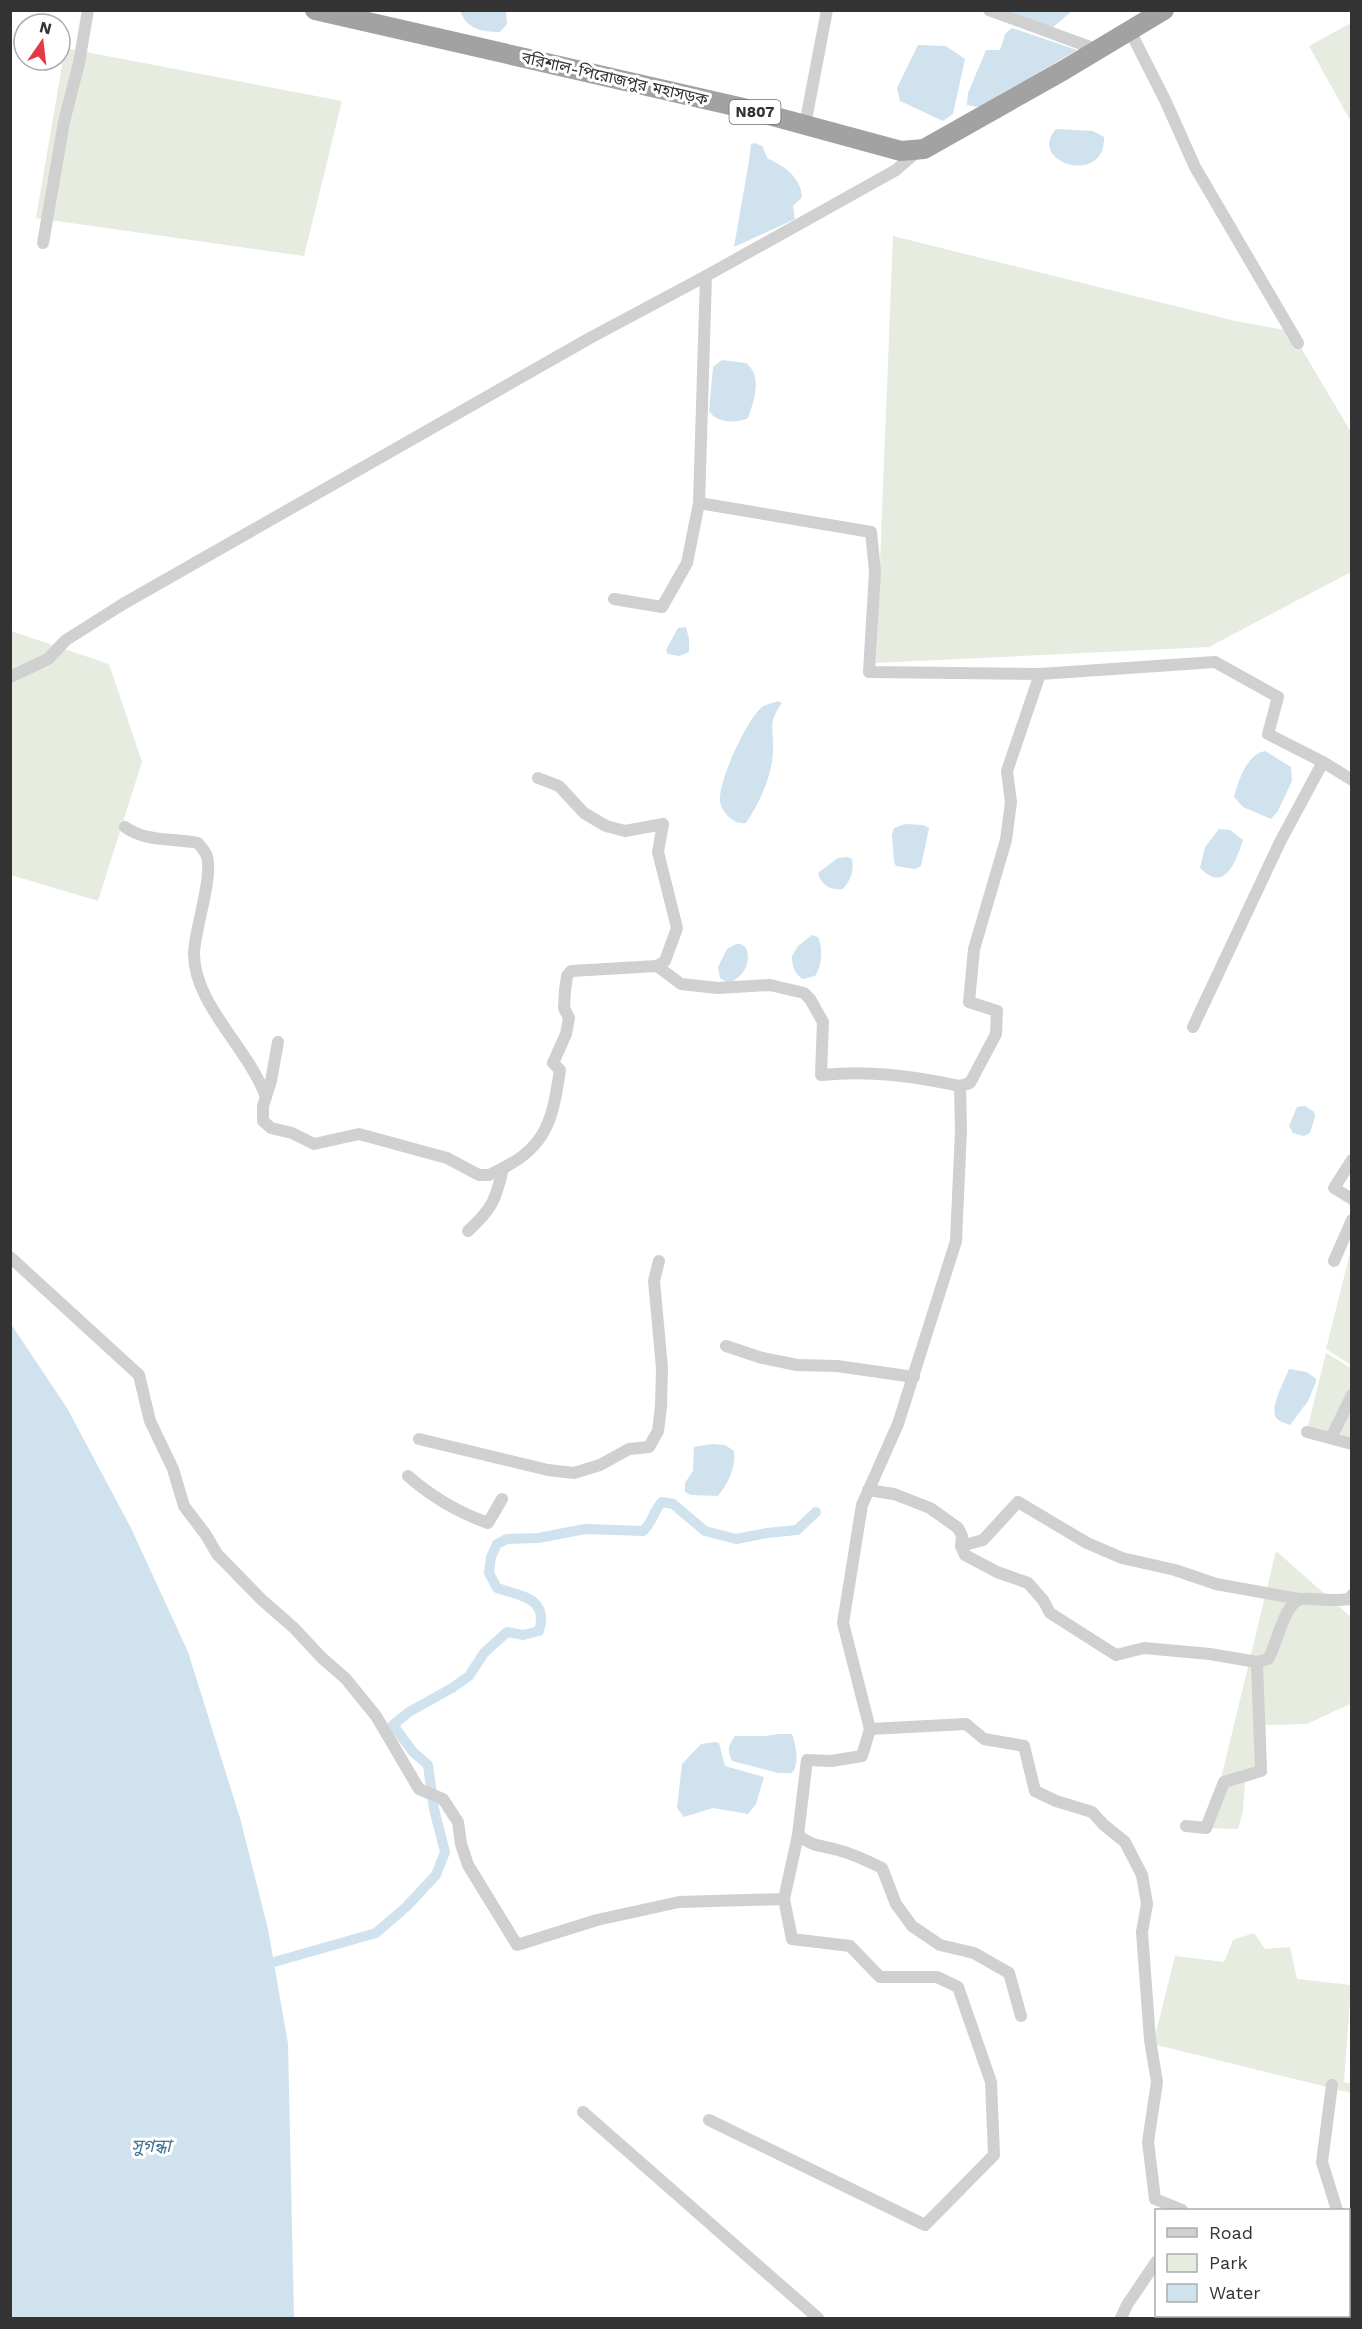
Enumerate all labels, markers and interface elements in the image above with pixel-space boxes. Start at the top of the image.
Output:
north arrow [12,12,72,72]
text: N [37,17,54,39]
street label: বরিশাল-পিরোজপুর মহাসড়ক [519,48,711,109]
road number: N807 [730,100,780,124]
water label: সুগন্ধা [131,2135,174,2157]
legend [1155,2209,1350,2317]
text: Road [1209,2222,1253,2243]
text: Park [1209,2252,1248,2273]
text: Water [1209,2282,1261,2303]

